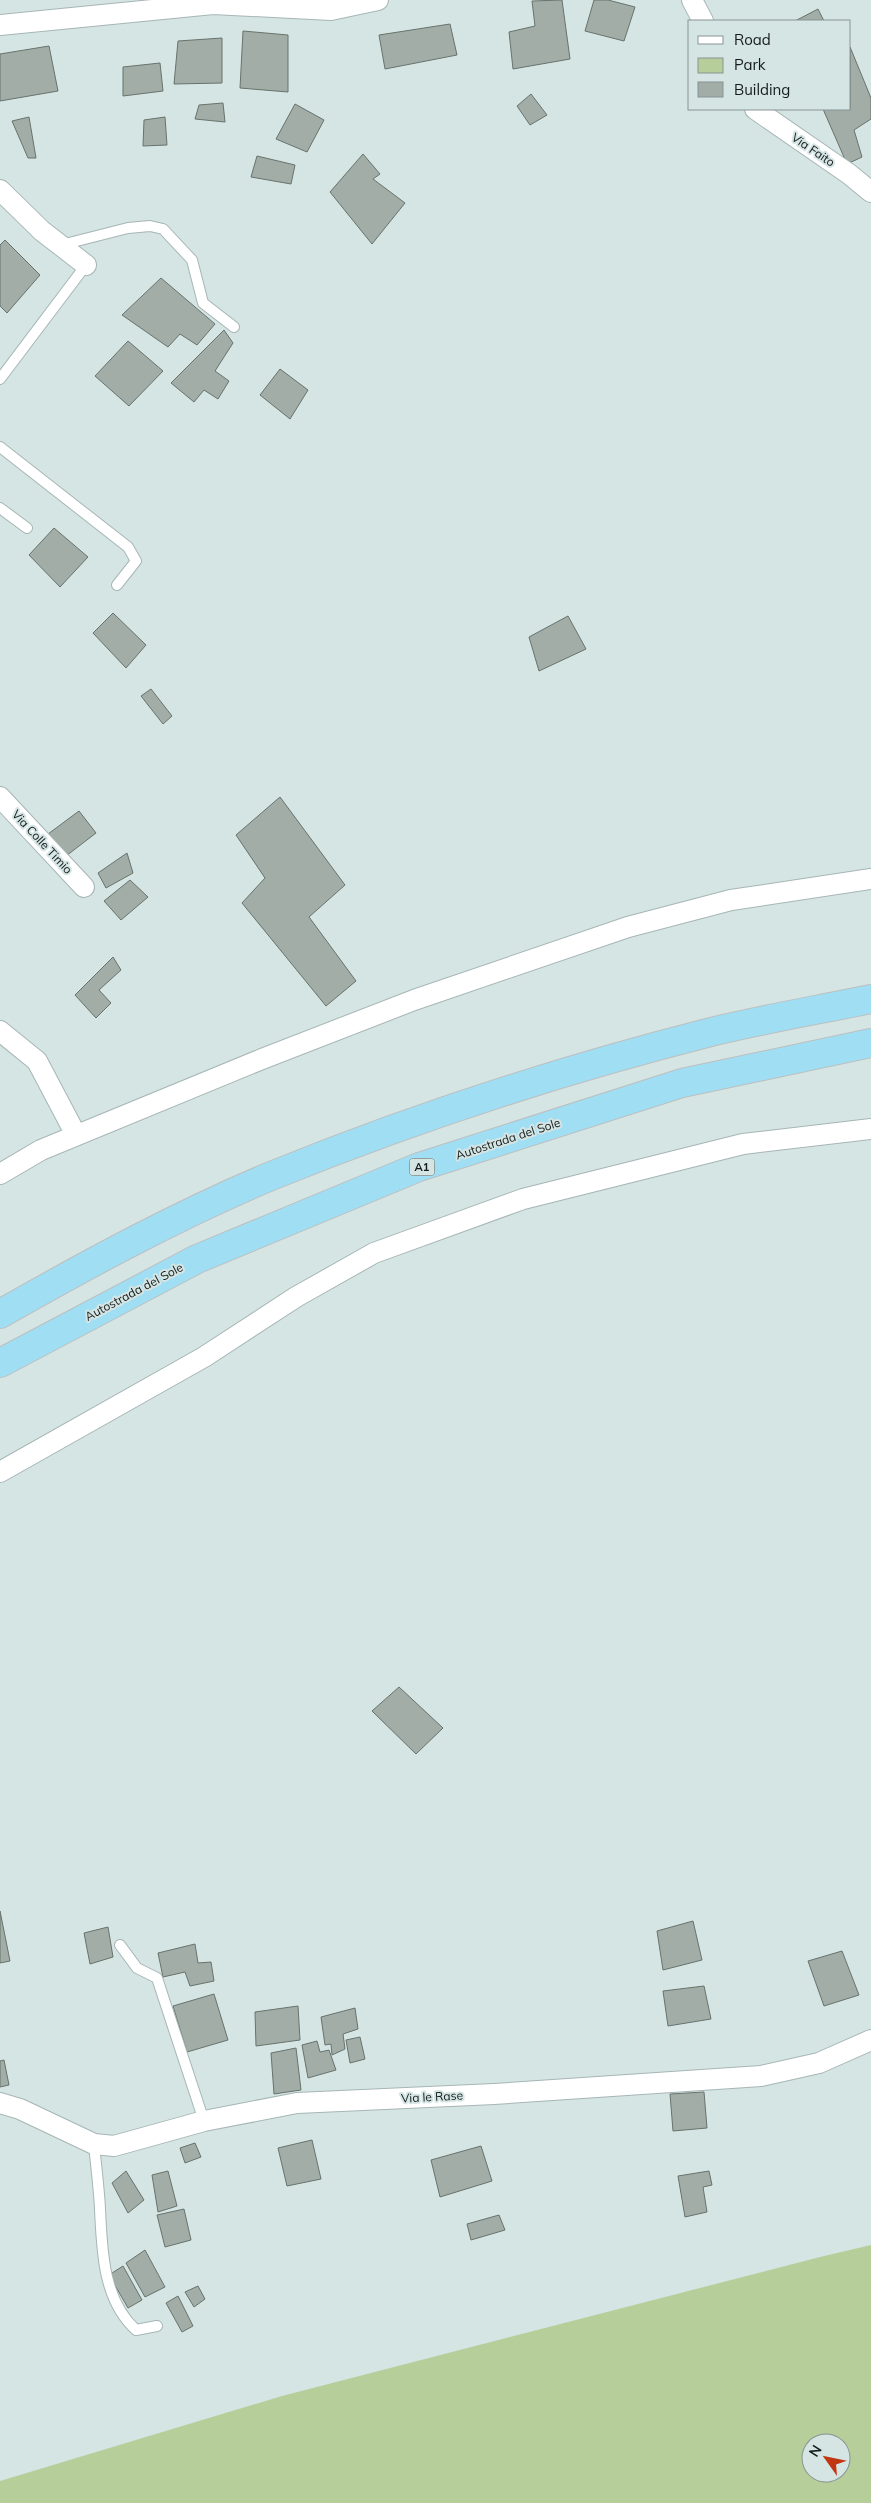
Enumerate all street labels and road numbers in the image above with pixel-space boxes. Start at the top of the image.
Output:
street label: Via Faito [789,130,838,170]
street label: Via Colle Timio [9,807,76,877]
street label: Autostrada del Sole [454,1115,562,1163]
road number: A1 [410,1158,434,1176]
street label: Autostrada del Sole [82,1259,186,1324]
street label: Via le Rase [401,2087,463,2106]

